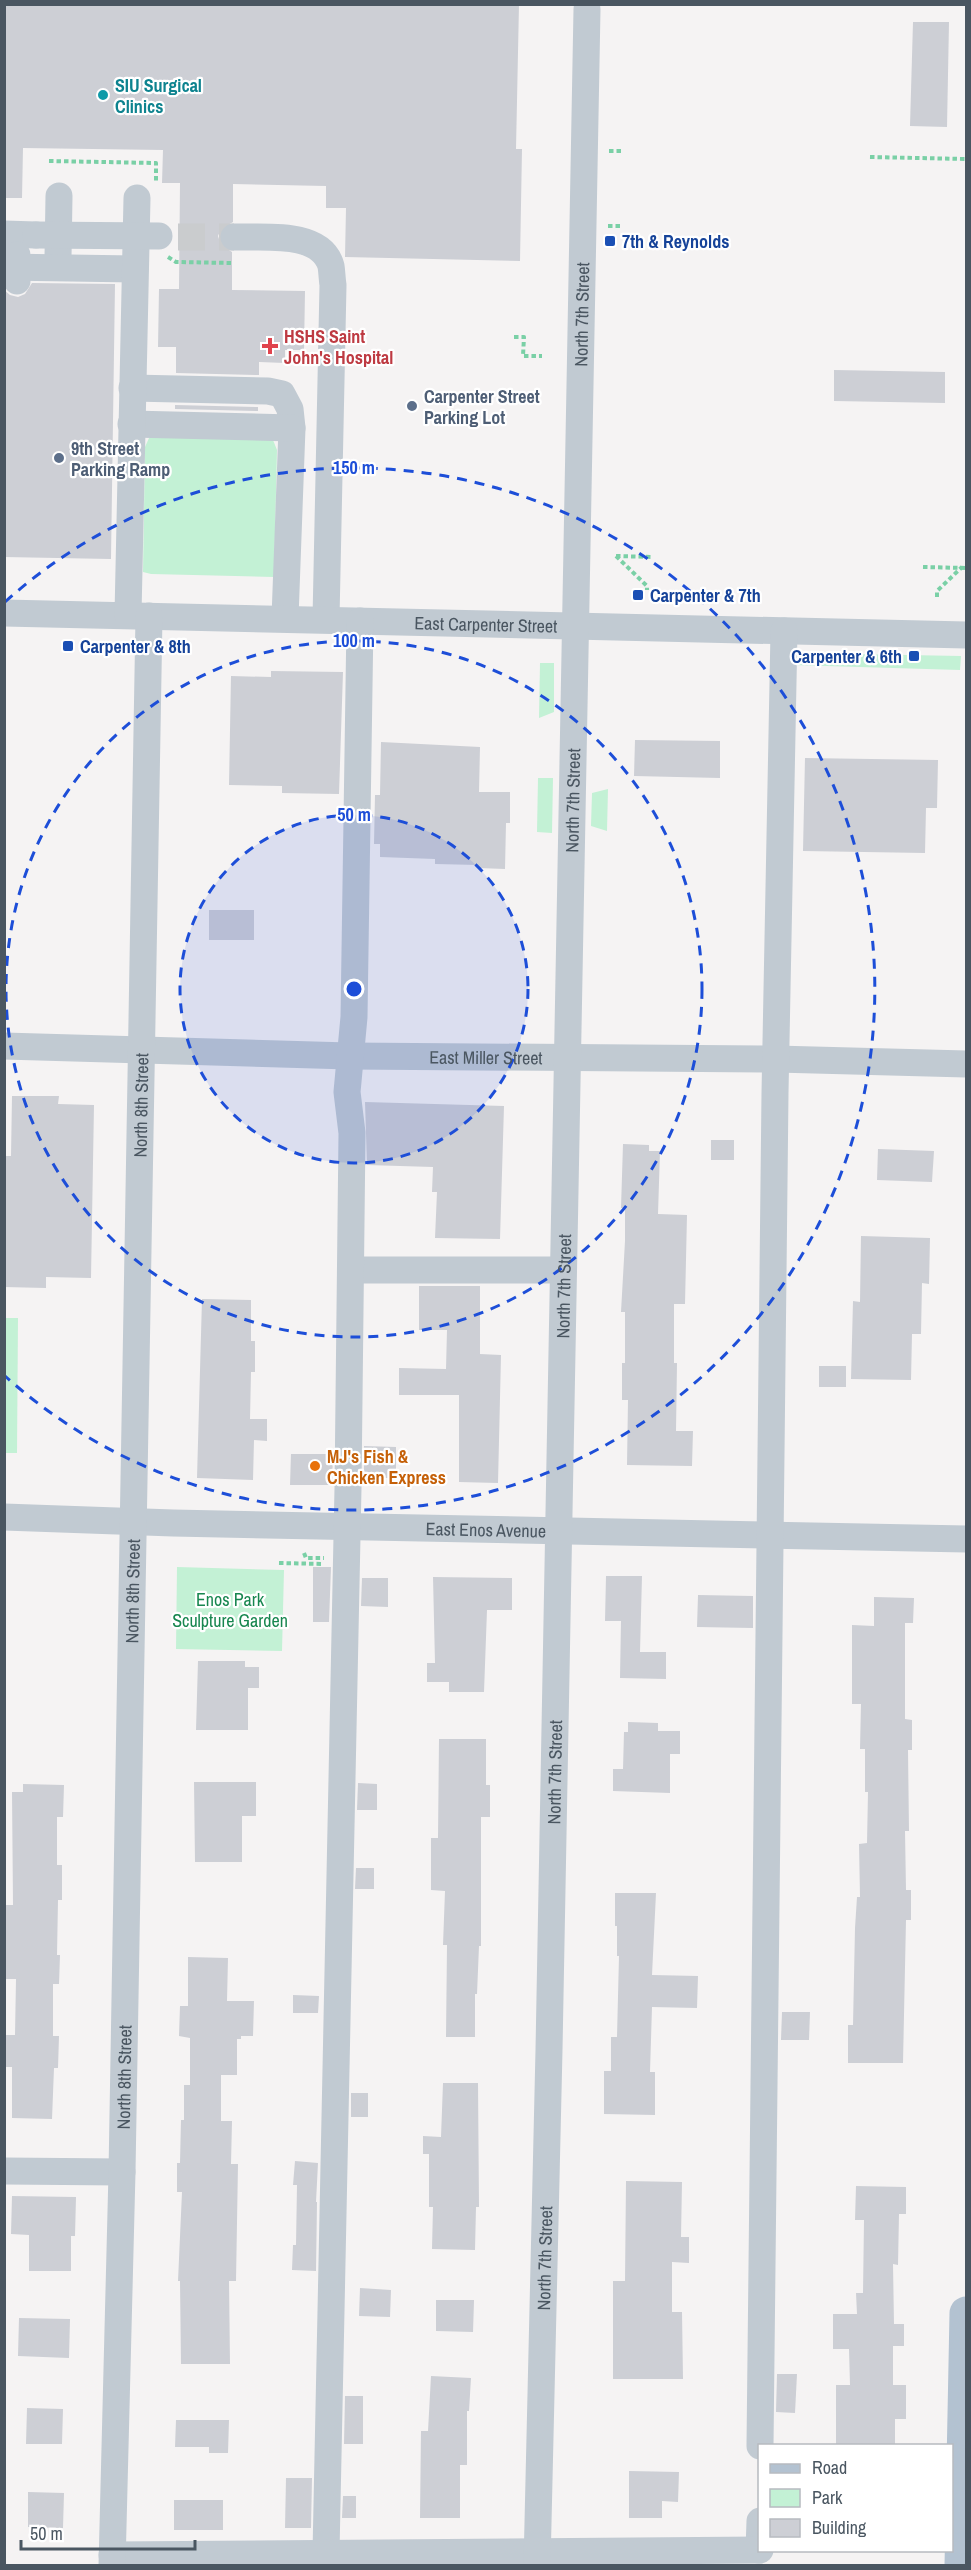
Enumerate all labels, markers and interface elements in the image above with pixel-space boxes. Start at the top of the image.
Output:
place label: SIU Surgical Clinics [115,73,202,119]
marker: SIU Surgical Clinics [96,88,110,102]
place label: 7th & Reynolds [622,229,729,254]
marker: 7th & Reynolds [603,234,617,248]
street label: North 7th Street [568,262,595,367]
place label: HSHS Saint John's Hospital [284,324,393,370]
marker: HSHS Saint John's Hospital [261,337,279,355]
place label: Carpenter Street Parking Lot [424,384,540,430]
marker: Carpenter Street Parking Lot [405,399,419,413]
place label: 9th Street Parking Ramp [71,436,170,482]
marker: 9th Street Parking Ramp [52,451,66,465]
text: 150 m [333,455,375,480]
place label: Carpenter & 7th [650,583,761,608]
marker: Carpenter & 7th [631,588,645,602]
street label: East Carpenter Street [414,610,558,638]
text: 100 m [333,628,375,653]
place label: Carpenter & 8th [80,634,191,659]
marker: Carpenter & 8th [61,639,75,653]
place label: Carpenter & 6th [791,644,902,669]
marker: Carpenter & 6th [907,649,921,663]
street label: North 7th Street [559,748,586,853]
text: 50 m [337,802,371,827]
centre of rings [344,979,364,999]
street label: East Miller Street [429,1044,543,1070]
street label: North 8th Street [127,1053,154,1158]
street label: North 7th Street [550,1234,577,1339]
place label: MJ's Fish & Chicken Express [327,1444,446,1490]
marker: MJ's Fish & Chicken Express [308,1459,322,1473]
street label: East Enos Avenue [425,1516,546,1543]
street label: North 8th Street [119,1539,145,1644]
park label: Enos Park Sculpture Garden [172,1587,288,1633]
street label: North 7th Street [541,1720,568,1825]
street label: North 8th Street [110,2025,137,2130]
street label: North 7th Street [530,2206,558,2311]
legend [758,2444,953,2552]
text: Road [812,2455,847,2480]
text: Park [812,2485,843,2510]
scale bar [21,2513,195,2551]
text: Building [812,2515,867,2540]
text: 50 m [30,2521,63,2546]

